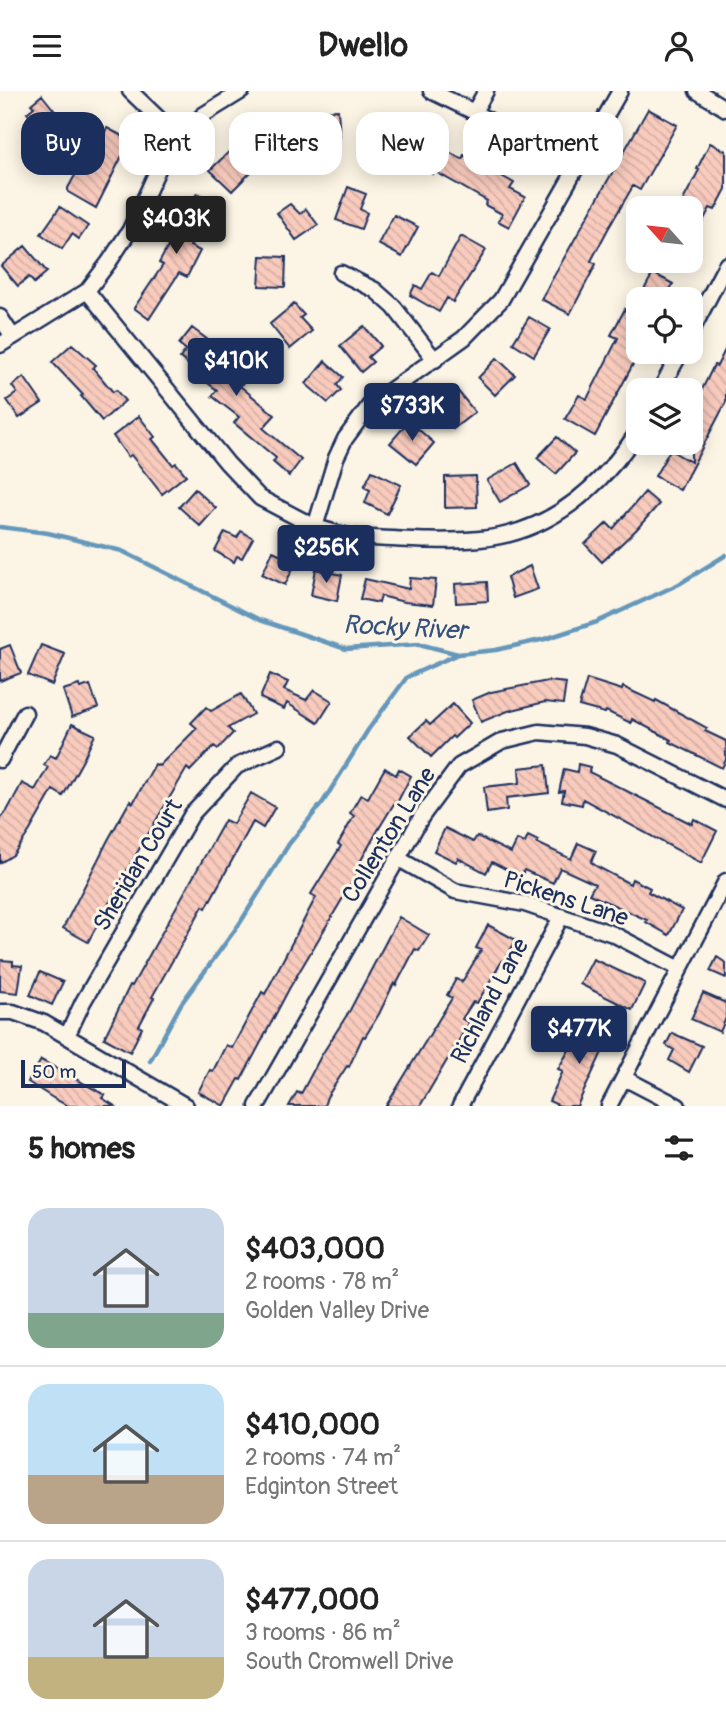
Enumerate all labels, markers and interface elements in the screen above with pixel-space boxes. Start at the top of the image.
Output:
text: Dwello [318,26,408,66]
icon: menu [28,27,66,65]
icon: person [660,27,698,65]
chip: Buy [21,112,105,175]
chip: Rent [119,112,215,175]
chip: Filters [229,112,342,175]
chip: New [356,112,449,175]
chip: Apartment [463,112,623,175]
north arrow [626,196,704,273]
map controls [626,196,703,455]
pin: $403K [127,197,225,256]
text: $403K [142,204,210,233]
button: locate [626,287,703,364]
pin: $410K [187,338,285,398]
text: $410K [204,346,268,375]
button: layers [626,378,703,455]
pin: $733K [363,383,461,443]
text: $733K [380,391,444,420]
pin: $256K [277,525,375,585]
text: $256K [293,533,359,562]
water label: Rocky River [342,609,471,647]
street label: Collenton Lane [336,762,442,908]
street label: Sheridan Court [87,793,189,936]
street label: Pickens Lane [500,865,632,933]
street label: Richland Lane [445,933,535,1069]
pin: $477K [530,1007,628,1066]
text: $477K [547,1014,611,1043]
scale bar [21,1057,126,1089]
text: 50 m [32,1060,76,1084]
icon: filters [660,1129,698,1167]
text: 5 homes [28,1130,135,1167]
text: $403,000 [245,1230,385,1267]
icon: home [84,1236,168,1320]
text: 2 rooms · 78 m² [245,1267,399,1296]
text: Golden Valley Drive [245,1296,429,1325]
text: $410,000 [245,1406,380,1443]
icon: home [84,1412,168,1496]
text: 2 rooms · 74 m² [245,1443,401,1472]
text: Edginton Street [245,1472,398,1501]
text: $477,000 [245,1581,380,1618]
icon: home [84,1587,168,1671]
text: 3 rooms · 86 m² [245,1618,401,1647]
text: South Cromwell Drive [245,1647,453,1676]

